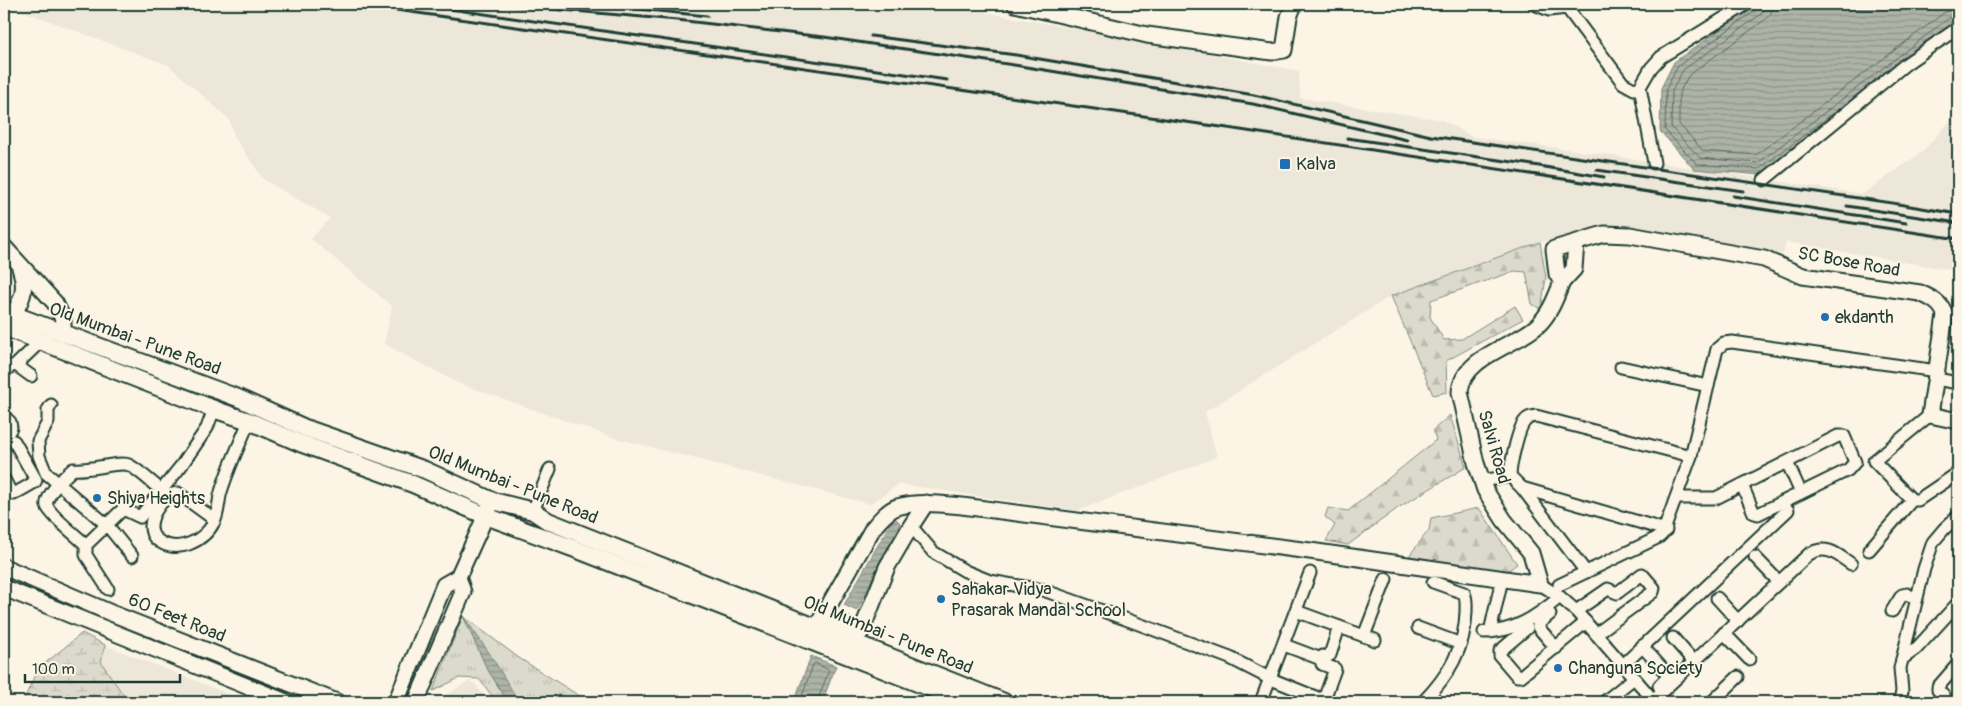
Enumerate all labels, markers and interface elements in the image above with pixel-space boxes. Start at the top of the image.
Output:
place label: Kalva [1296,153,1336,176]
marker: Kalva [1278,157,1292,171]
street label: SC Bose Road [1796,242,1902,282]
street label: Old Mumbai - Pune Road [46,297,224,381]
place label: ekdanth [1835,306,1894,329]
marker: ekdanth [1819,311,1831,323]
street label: Salvi Road [1473,407,1515,487]
street label: Old Mumbai - Pune Road [425,440,601,530]
place label: Shiya Heights [107,487,205,510]
marker: Shiya Heights [91,492,103,504]
place label: Sahakar Vidya Prasarak Mandal School [951,578,1126,622]
street label: 60 Feet Road [125,588,229,648]
street label: Old Mumbai - Pune Road [800,590,976,680]
marker: Sahakar Vidya Prasarak Mandal School [935,593,947,605]
scale bar [25,651,180,683]
place label: Changuna Society [1568,657,1703,680]
text: 100 m [32,660,75,679]
marker: Changuna Society [1552,662,1564,674]

